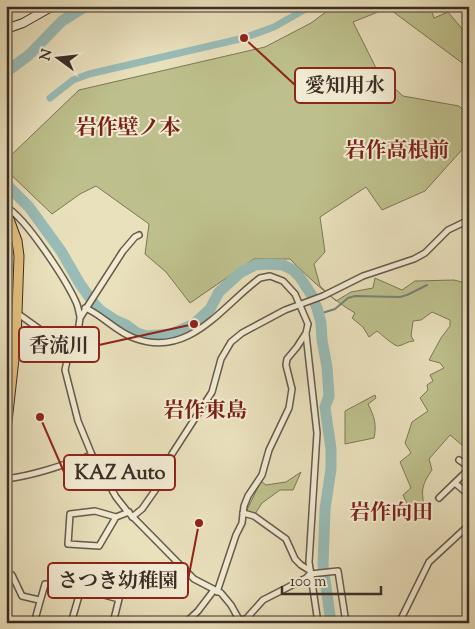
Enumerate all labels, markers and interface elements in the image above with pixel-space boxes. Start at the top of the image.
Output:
north arrow [32,32,82,82]
text: N [36,47,58,63]
callout: 愛知用水 [295,68,395,103]
text: 愛知用水 [305,73,385,102]
district label: 岩作壁ノ本 [76,114,181,144]
district label: 岩作高根前 [345,137,450,167]
callout: 香流川 [19,327,99,362]
text: 香流川 [29,333,89,362]
district label: 岩作東島 [163,397,247,427]
callout: KAZ Auto [64,455,175,490]
text: KAZ Auto [74,460,166,489]
district label: 岩作向田 [349,499,433,529]
callout: さつき幼稚園 [48,563,188,598]
scale bar [282,564,381,596]
text: さつき幼稚園 [58,568,178,597]
text: 100 m [290,572,327,593]

